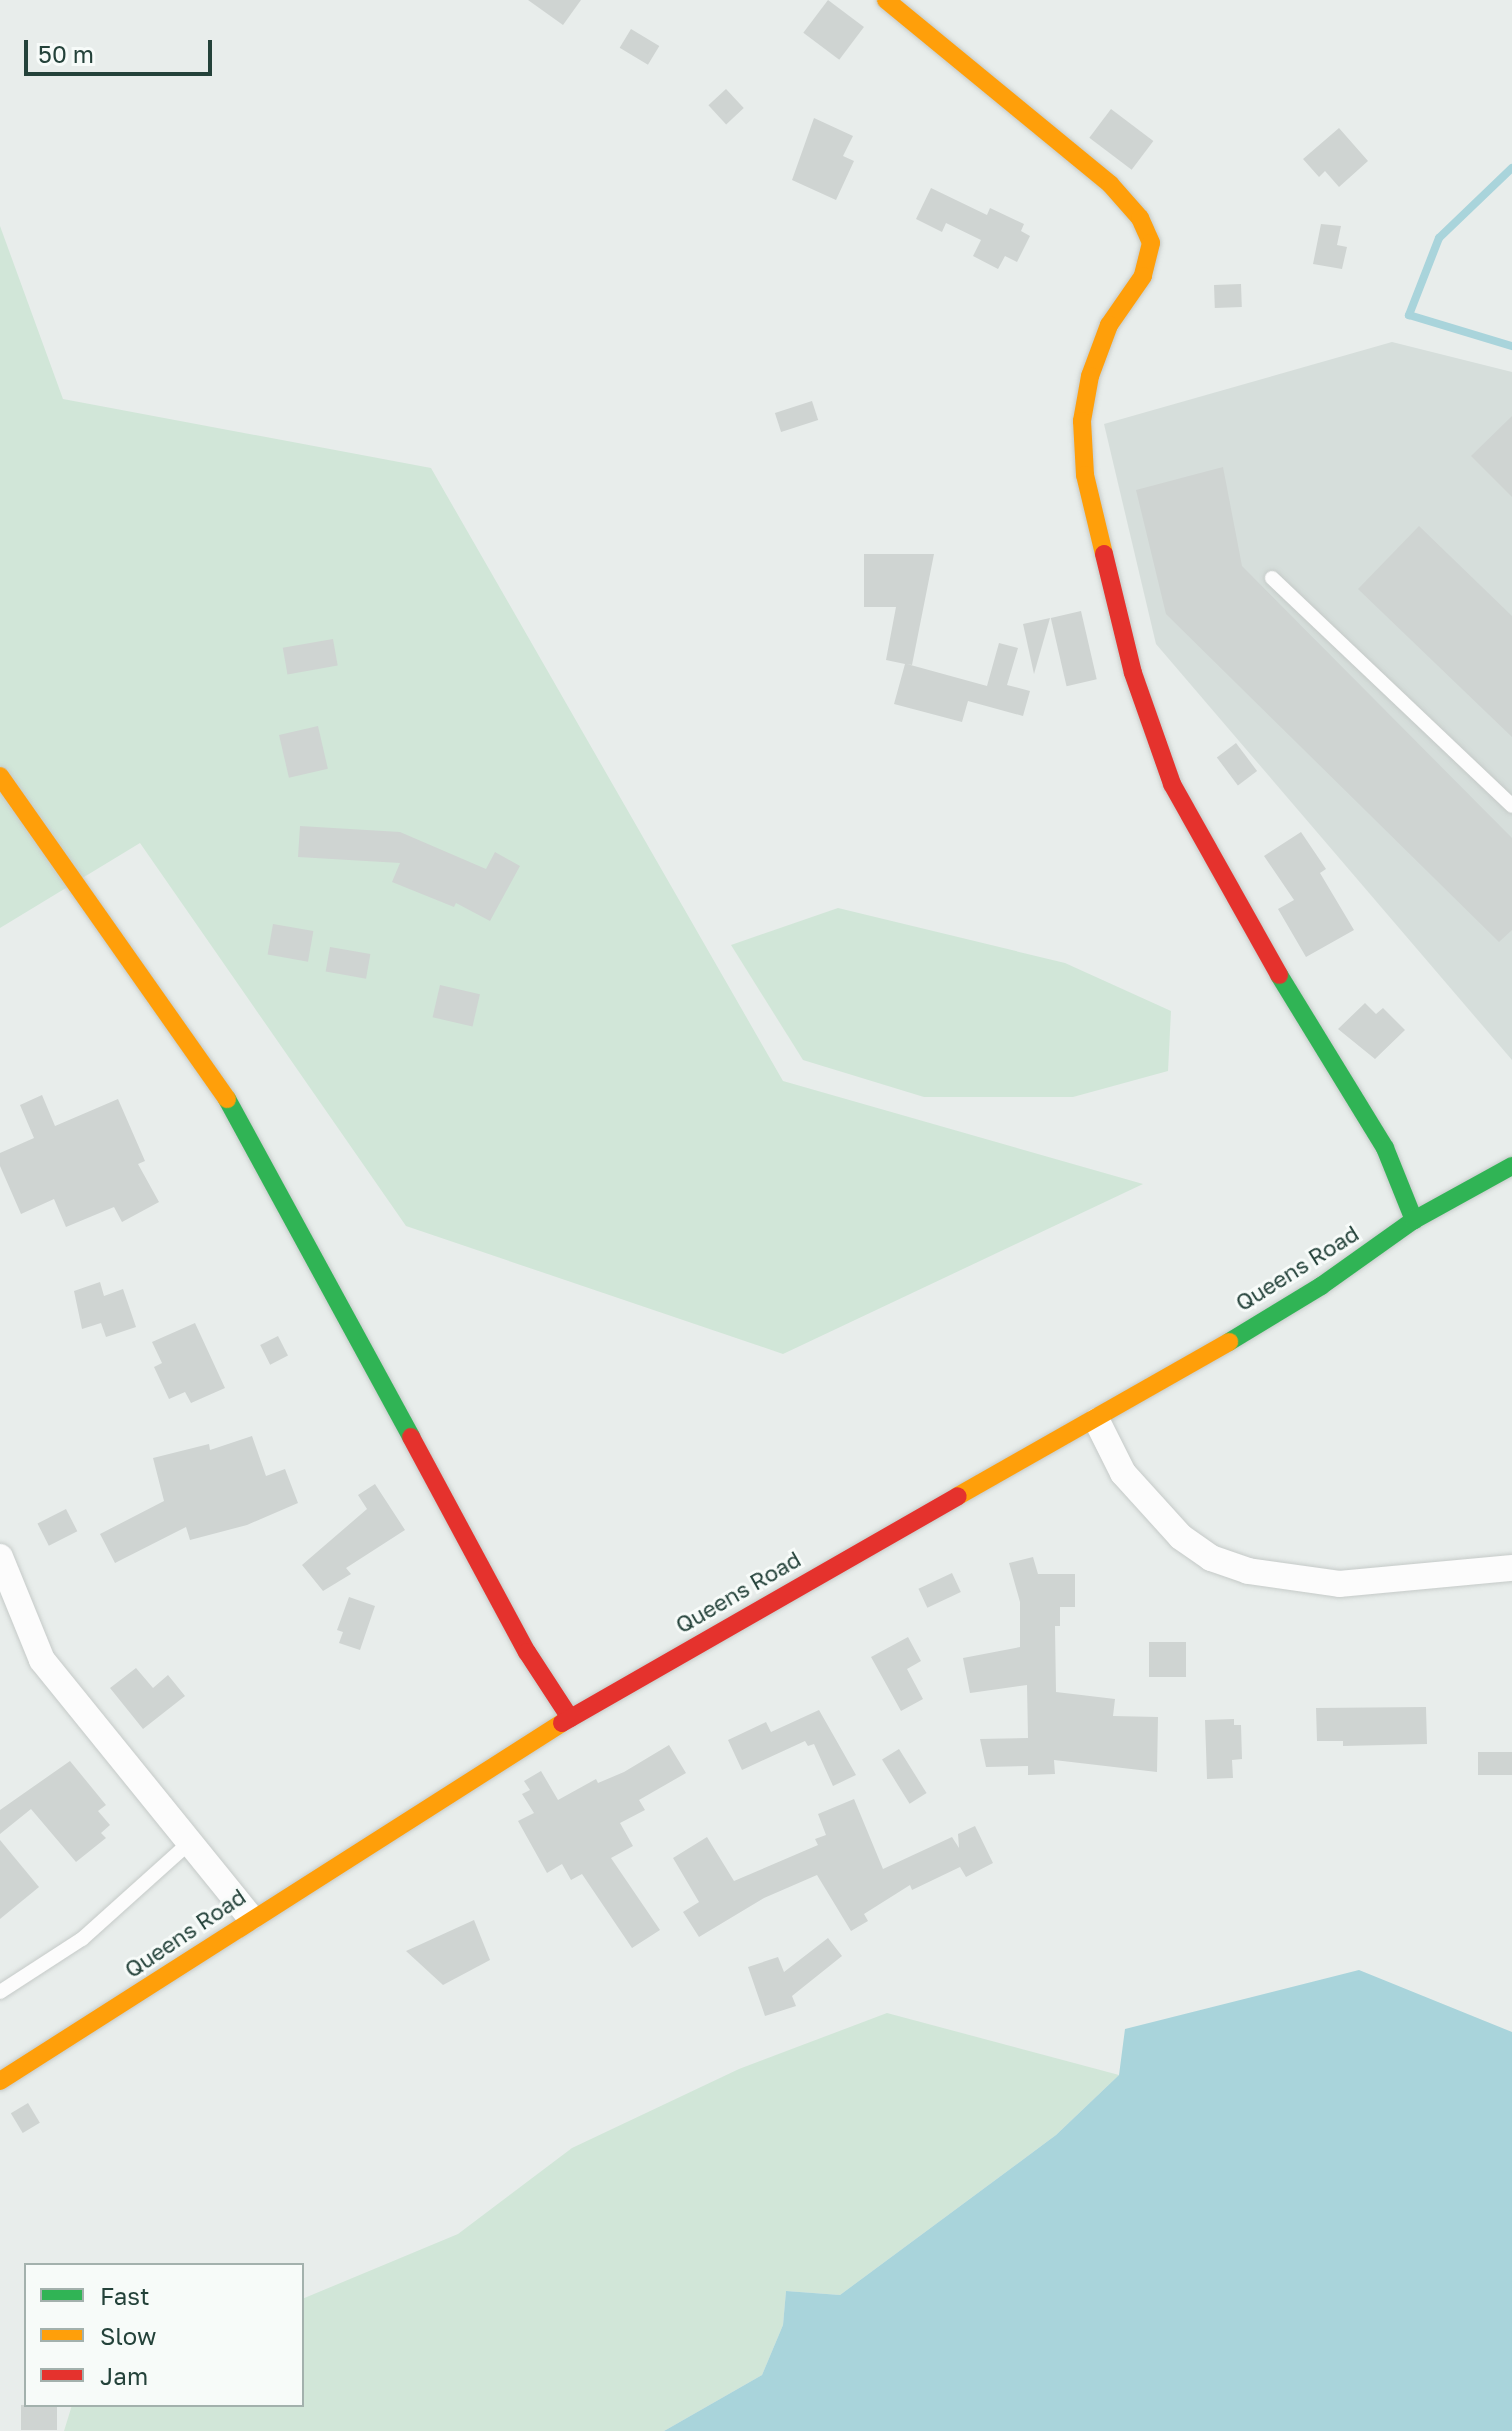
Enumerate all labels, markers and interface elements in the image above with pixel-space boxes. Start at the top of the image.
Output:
scale bar [28,24,216,74]
text: 50 m [38,39,94,68]
street label: Queens Road [1231,1220,1363,1316]
street label: Queens Road [671,1546,805,1638]
street label: Queens Road [120,1883,250,1983]
legend [24,2263,304,2407]
text: Fast [100,2281,150,2310]
text: Slow [100,2321,156,2350]
text: Jam [100,2361,148,2390]

